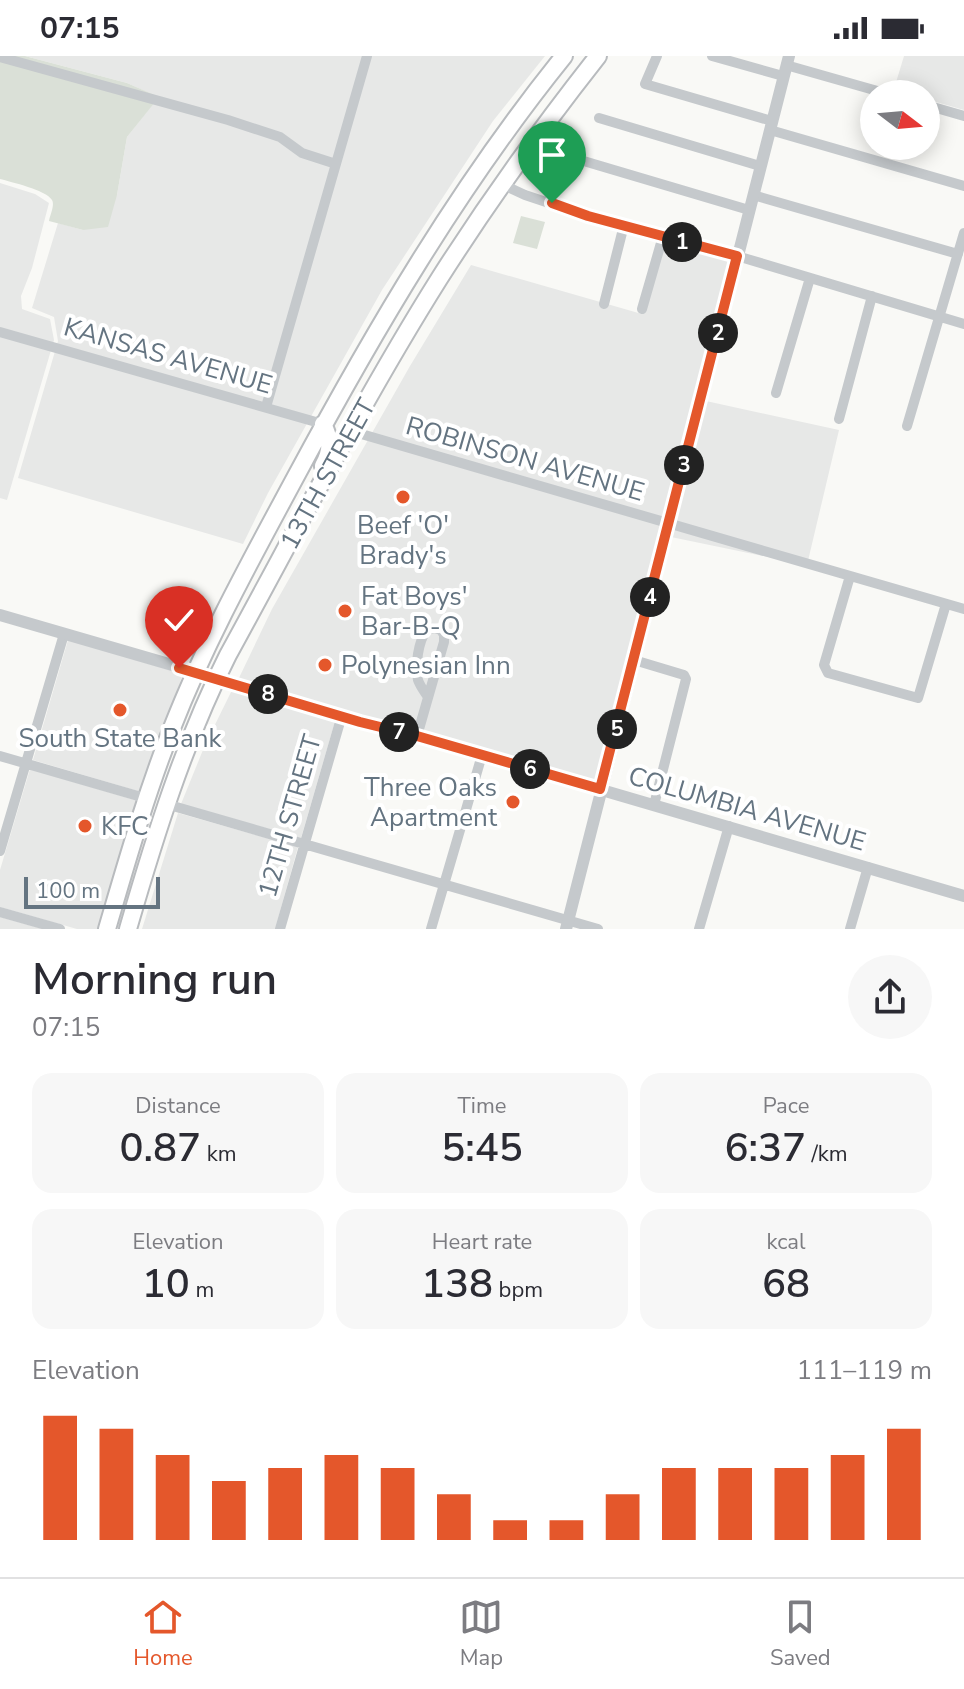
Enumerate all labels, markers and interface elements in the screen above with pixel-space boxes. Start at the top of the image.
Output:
text: 07:15 [40,8,119,49]
north arrow [860,80,940,160]
map controls [860,80,940,160]
pin [518,121,586,203]
icon: arrive [530,133,574,177]
pin: 1 [662,222,702,262]
text: 1 [675,227,689,257]
street label: KANSAS AVENUE [60,310,276,402]
pin: 2 [698,313,738,353]
text: 2 [711,318,725,348]
street label: 13TH STREET [272,392,384,556]
street label: ROBINSON AVENUE [402,408,648,510]
pin: 3 [664,445,704,485]
text: 3 [677,450,691,480]
marker: Beef 'O' Brady's [394,488,412,506]
place label: Beef 'O' Brady's [357,508,449,573]
pin: 4 [630,577,670,617]
place label: Fat Boys' Bar-B-Q [361,579,468,644]
text: 4 [643,582,657,612]
pin [145,586,213,668]
icon: check [157,598,201,642]
marker: Fat Boys' Bar-B-Q [336,602,354,620]
place label: Polynesian Inn [341,648,511,683]
marker: Polynesian Inn [316,656,334,674]
pin: 8 [248,674,288,714]
text: 8 [261,679,275,709]
marker: South State Bank [111,701,129,719]
pin: 5 [597,709,637,749]
pin: 7 [379,712,419,752]
text: 5 [610,714,624,744]
text: 7 [392,717,406,747]
place label: South State Bank [18,721,223,756]
street label: 12TH STREET [250,730,330,901]
pin: 6 [510,749,550,789]
text: 6 [523,754,537,784]
street label: COLUMBIA AVENUE [624,758,870,860]
place label: Three Oaks Apartment [364,770,498,835]
marker: Three Oaks Apartment [504,793,522,811]
place label: KFC [101,809,149,844]
marker: KFC [76,817,94,835]
scale bar [24,873,160,909]
text: 100 m [36,876,100,906]
text: Morning run [32,950,277,1010]
button: share [848,955,932,1039]
text: 07:15 [32,1010,100,1045]
text: Distance [135,1091,221,1121]
text: Time [458,1091,506,1121]
text: Pace [763,1091,809,1121]
text: 0.87 [120,1121,201,1175]
text: 5:45 [441,1121,523,1175]
text: 6:37 [724,1121,806,1175]
text: km [201,1139,236,1169]
text: /km [806,1139,848,1169]
text: Elevation [132,1227,224,1257]
text: Heart rate [432,1227,532,1257]
text: kcal [767,1227,806,1257]
text: 10 [142,1257,190,1311]
text: 138 [421,1257,493,1311]
text: 68 [762,1257,810,1311]
text: m [190,1275,214,1305]
text: bpm [493,1275,543,1305]
text: Elevation [32,1353,140,1388]
text: 111–119 m [796,1353,932,1388]
tab: Home [133,1595,193,1673]
tab: Map [459,1595,503,1673]
tab: Saved [770,1595,831,1673]

